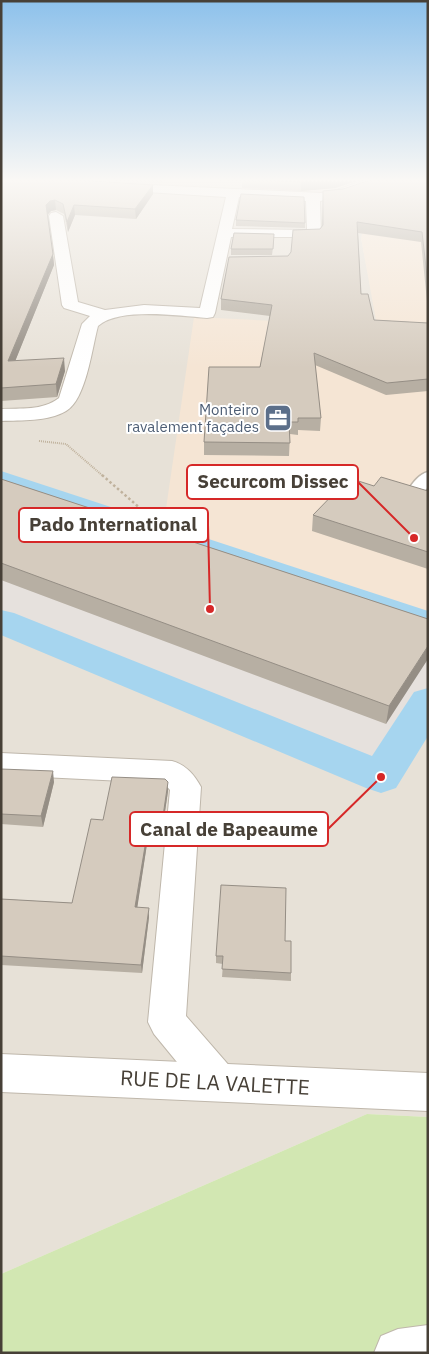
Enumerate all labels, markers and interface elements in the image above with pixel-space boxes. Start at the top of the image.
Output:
place label: Monteiro ravalement façades [127,400,259,436]
office icon: Monteiro ravalement façades [263,403,293,433]
callout: Securcom Dissec [187,465,358,499]
text: Securcom Dissec [197,469,349,493]
callout: Pado International [19,508,208,542]
text: Pado International [29,512,197,536]
callout: Canal de Bapeaume [130,812,328,846]
text: Canal de Bapeaume [140,817,318,841]
street label: RUE DE LA VALETTE [119,1063,311,1101]

